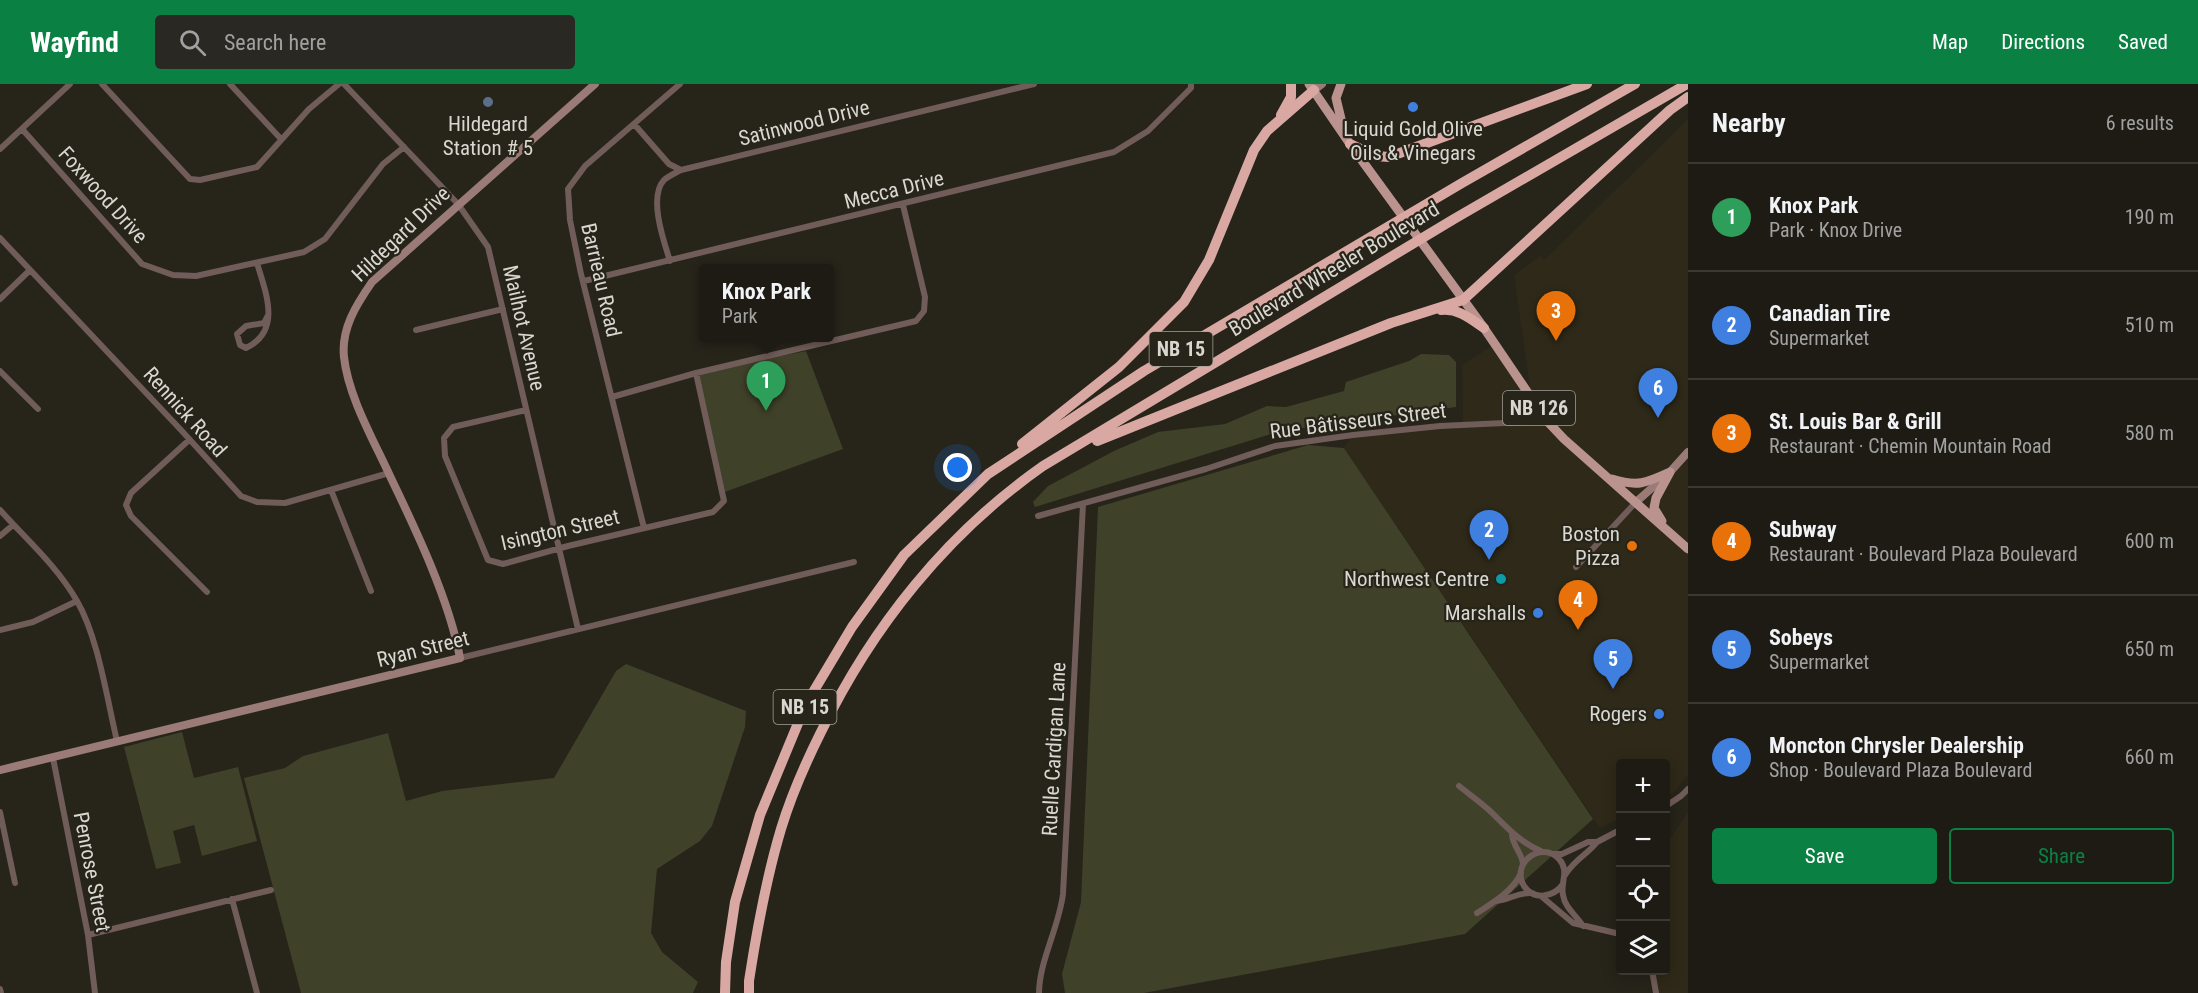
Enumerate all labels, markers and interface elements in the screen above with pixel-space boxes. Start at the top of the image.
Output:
search box [155,15,575,69]
text: Wayfind [30,26,119,59]
icon: search [176,26,209,59]
text: Search here [224,30,326,55]
text: Map [1932,30,1968,54]
text: Directions [2001,30,2085,54]
text: Saved [2118,30,2168,54]
marker: Hildegard Station # 5 [481,95,495,109]
street label: Satinwood Drive [736,95,872,151]
marker: Liquid Gold Olive Oils & Vinegars [1406,100,1420,114]
text: Nearby [1712,108,1786,138]
text: 6 results [2106,111,2174,135]
place label: Hildegard Station # 5 [443,112,533,160]
place label: Liquid Gold Olive Oils & Vinegars [1343,117,1483,165]
street label: Foxwood Drive [54,142,153,248]
street label: Mecca Drive [842,166,946,214]
street label: Hildegard Drive [347,181,455,287]
text: Knox Park [1769,193,1858,218]
street label: Boulevard Wheeler Boulevard [1225,197,1443,341]
text: 1 [1726,205,1737,229]
text: 190 m [2125,205,2174,229]
text: Park · Knox Drive [1769,218,1902,242]
street label: Barrieau Road [576,221,626,339]
street label: Mailhot Avenue [498,263,550,393]
popup [699,264,834,342]
text: Knox Park [722,279,811,304]
pin: 3 [1536,292,1576,341]
text: Canadian Tire [1769,301,1890,326]
text: Park [722,304,758,328]
text: 2 [1726,313,1737,337]
text: 510 m [2125,313,2174,337]
text: Supermarket [1769,326,1869,350]
road number: NB 15 [1150,332,1212,366]
street label: Rennick Road [139,362,231,462]
pin: 1 [746,362,786,411]
pin: 6 [1638,368,1678,418]
road number: NB 126 [1503,391,1575,425]
street label: Rue Bâtisseurs Street [1268,398,1448,444]
text: St. Louis Bar & Grill [1769,409,1942,434]
text: 3 [1726,421,1737,445]
text: 580 m [2125,421,2174,445]
text: Restaurant · Chemin Mountain Road [1769,434,2052,458]
your location [943,453,972,482]
street label: Isington Street [498,505,622,555]
pin: 2 [1470,510,1508,560]
text: Subway [1769,517,1837,542]
place label: Boston Pizza [1562,522,1620,570]
text: 4 [1726,529,1737,553]
text: 600 m [2125,529,2174,553]
marker: Boston Pizza [1625,539,1639,553]
text: Restaurant · Boulevard Plaza Boulevard [1769,542,2078,566]
place label: Northwest Centre [1344,567,1489,591]
marker: Northwest Centre [1494,572,1508,586]
pin: 4 [1558,580,1598,630]
place label: Marshalls [1445,601,1526,625]
marker: Marshalls [1531,606,1545,620]
text: Sobeys [1769,625,1833,650]
street label: Ryan Street [374,626,472,672]
text: 5 [1726,637,1737,661]
text: 650 m [2125,637,2174,661]
pin: 5 [1594,640,1632,689]
text: Supermarket [1769,650,1869,674]
street label: Ruelle Cardigan Lane [1037,661,1071,837]
road number: NB 15 [774,690,836,724]
place label: Rogers [1589,702,1647,726]
marker: Rogers [1652,707,1666,721]
text: Moncton Chrysler Dealership [1769,733,2024,758]
text: 6 [1726,745,1737,769]
text: 660 m [2125,745,2174,769]
text: Shop · Boulevard Plaza Boulevard [1769,758,2032,782]
map controls [1616,759,1670,975]
button: + [1616,759,1670,813]
street label: Penrose Street [69,810,115,934]
button: − [1616,813,1670,867]
button: Save [1712,828,1937,884]
button: Share [1949,828,2174,884]
button: locate [1616,867,1670,921]
button: layers [1616,921,1670,975]

